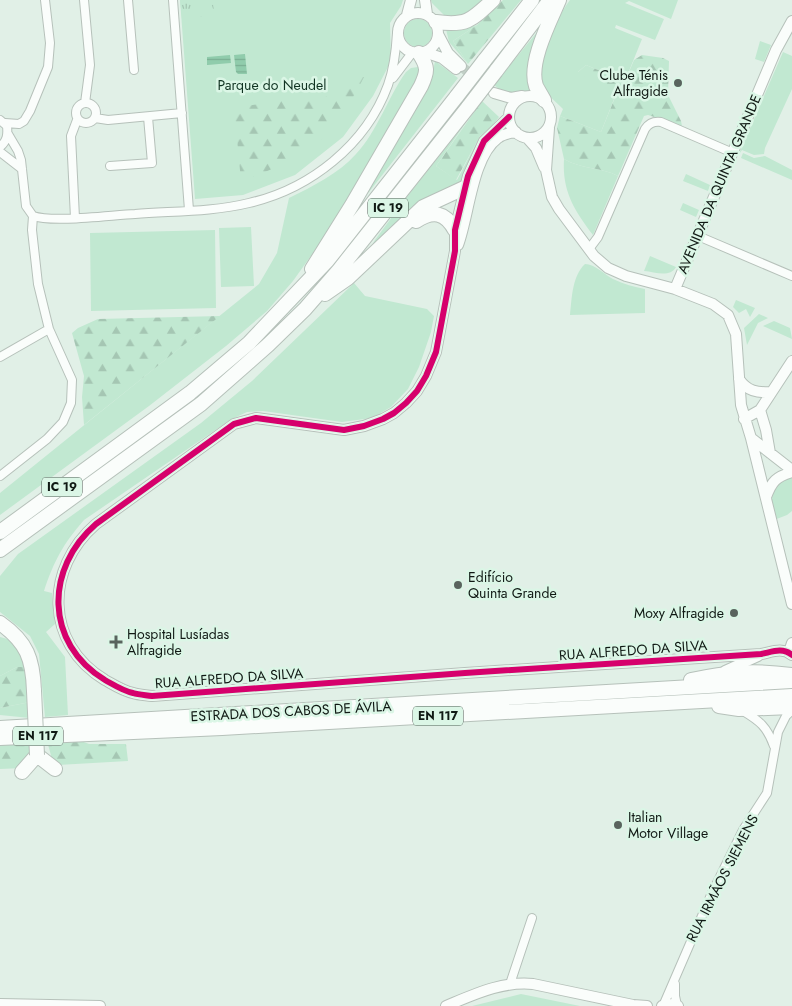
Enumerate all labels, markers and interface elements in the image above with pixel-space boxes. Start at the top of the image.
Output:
place label: Clube Ténis Alfragide [599,65,668,101]
park label: Parque do Neudel [218,75,326,95]
marker: Clube Ténis Alfragide [672,77,684,89]
street label: AVENIDA DA QUINTA GRANDE [672,91,766,277]
road number: IC 19 [368,198,408,218]
road number: IC 19 [42,478,82,497]
place label: Edifício Quinta Grande [468,567,557,603]
marker: Edifício Quinta Grande [452,579,464,591]
place label: Moxy Alfragide [634,603,724,623]
marker: Moxy Alfragide [728,607,740,619]
place label: Hospital Lusíadas Alfragide [127,624,230,660]
marker: Hospital Lusíadas Alfragide [109,635,123,649]
street label: RUA ALFREDO DA SILVA [558,635,709,665]
street label: RUA ALFREDO DA SILVA [154,663,305,693]
street label: ESTRADA DOS CABOS DE ÁVILA [190,696,393,726]
road number: EN 117 [413,706,463,726]
road number: EN 117 [13,726,63,746]
place label: Italian Motor Village [628,807,708,843]
street label: RUA IRMÃOS SIEMENS [681,810,763,945]
marker: Italian Motor Village [612,819,624,831]

